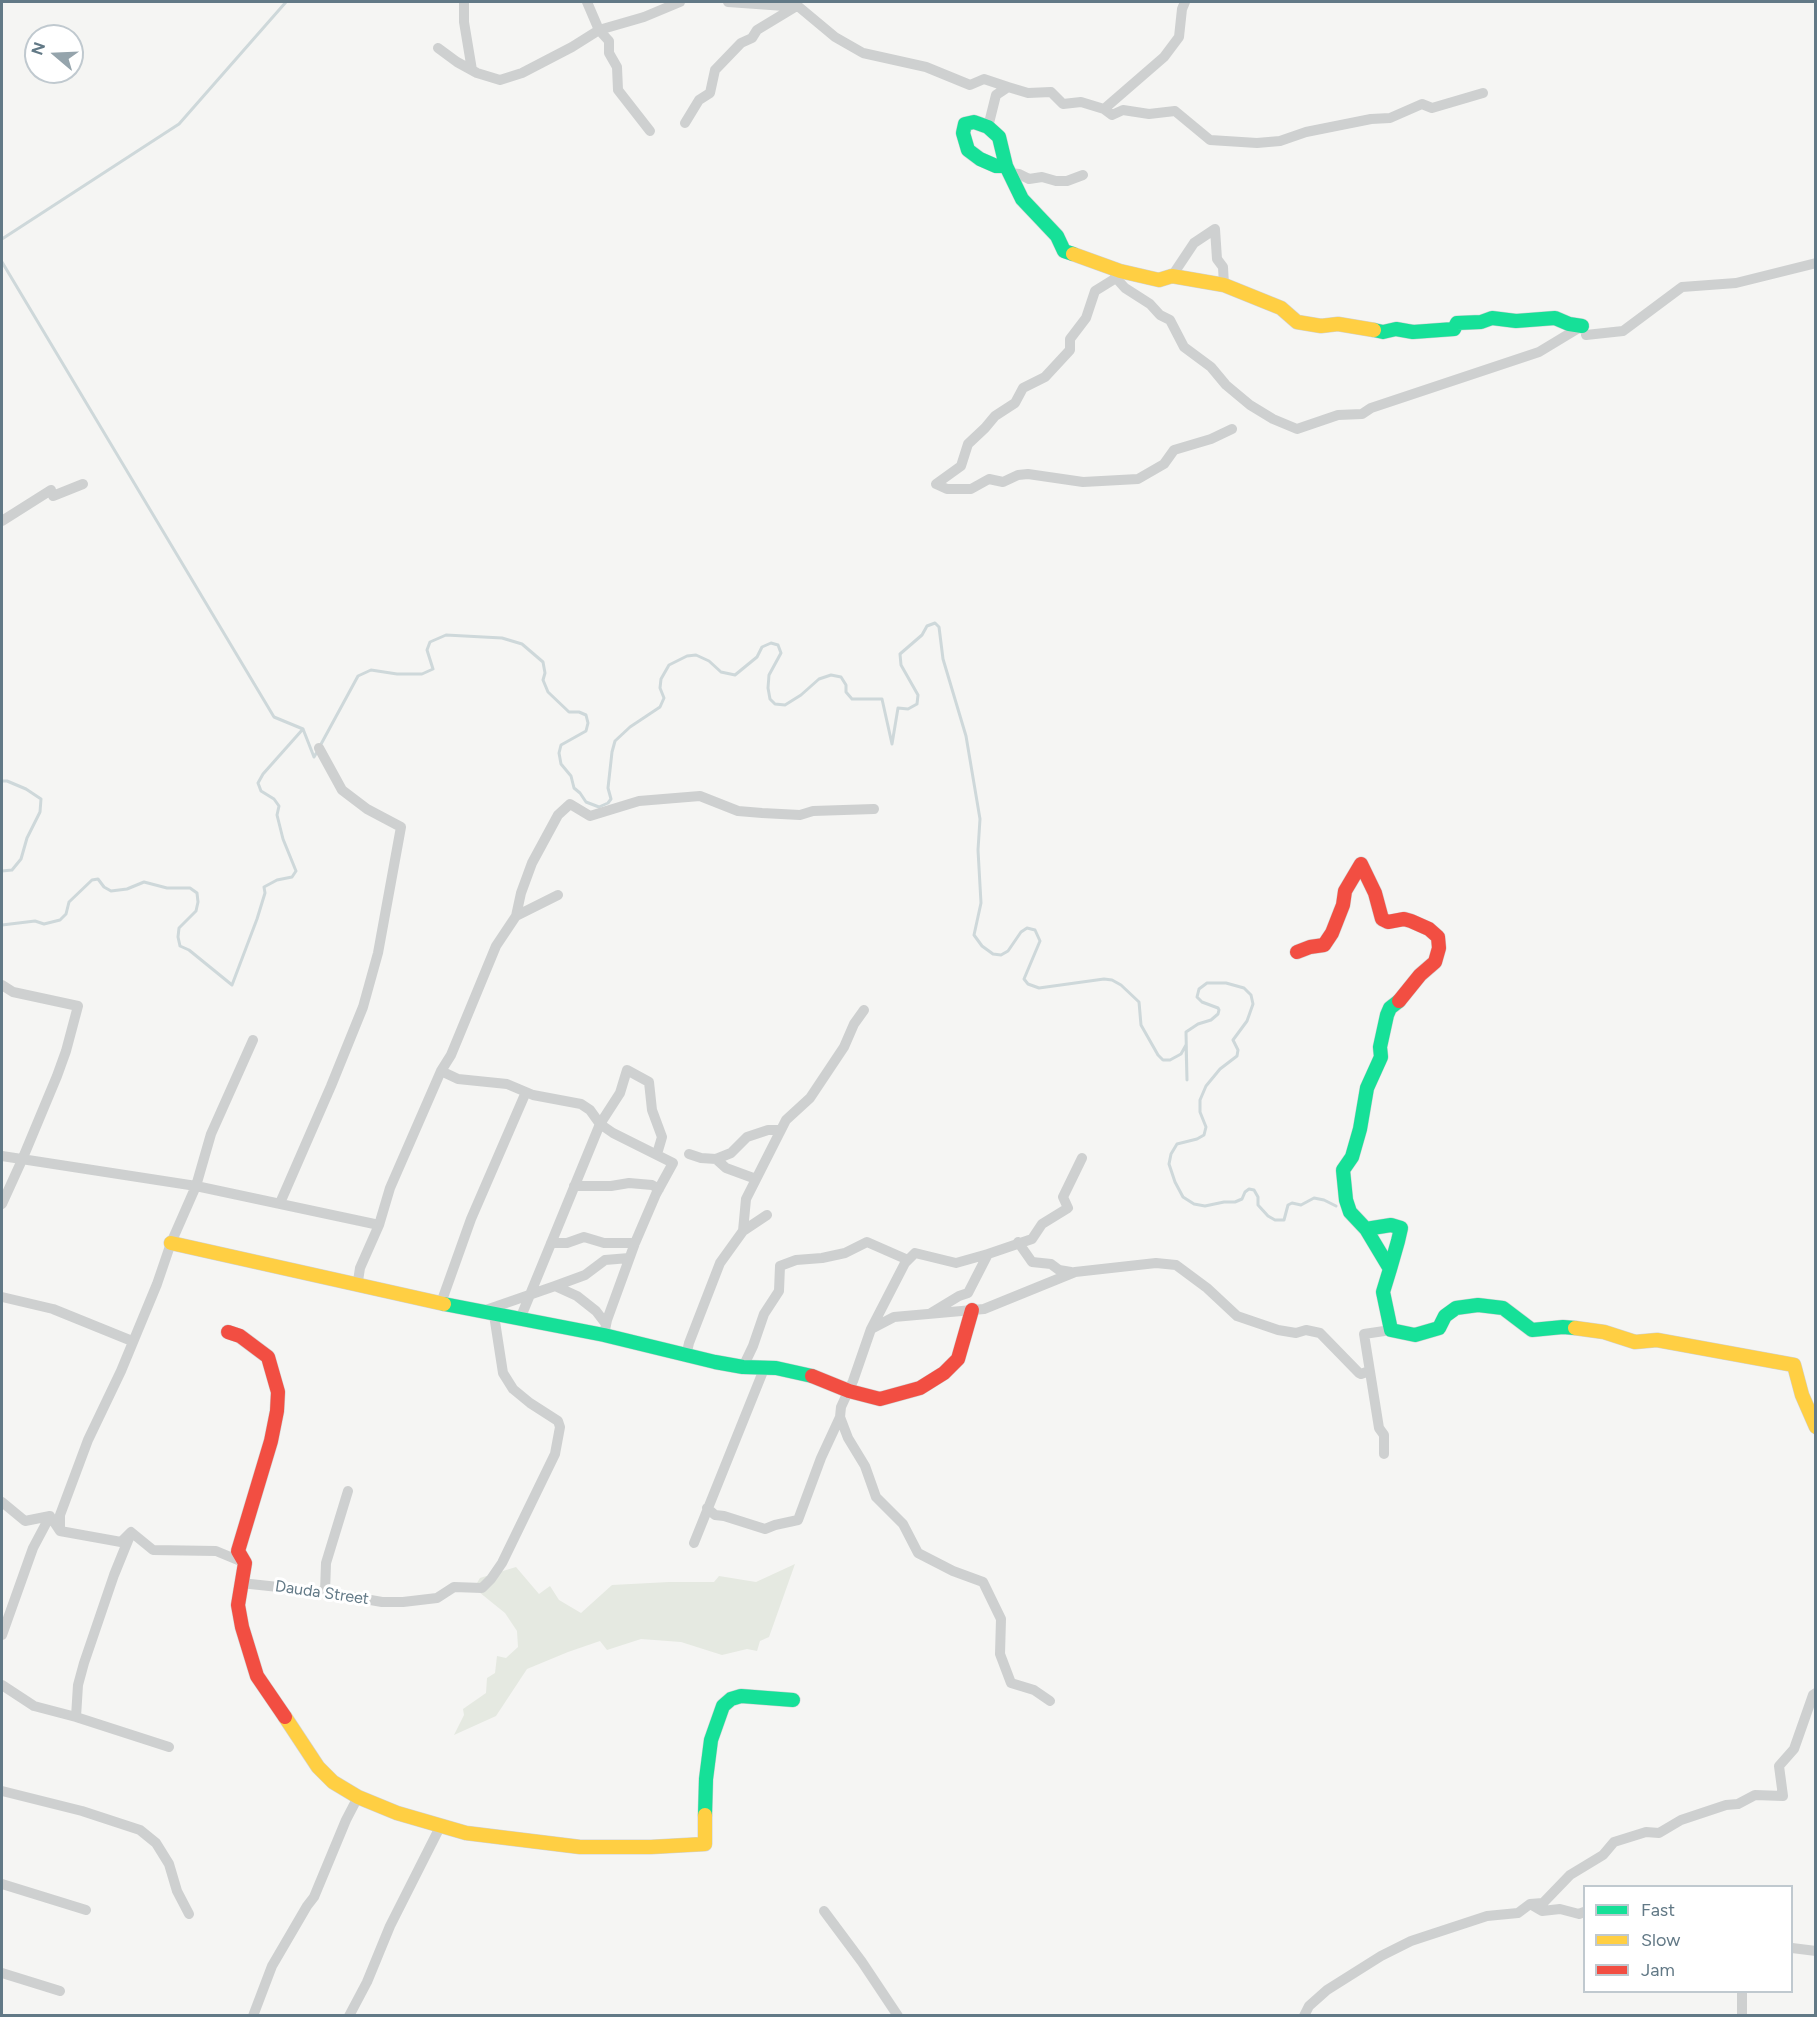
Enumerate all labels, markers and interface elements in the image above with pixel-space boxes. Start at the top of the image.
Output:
north arrow [24,24,84,84]
text: N [27,40,49,58]
street label: Dauda Street [274,1577,370,1609]
legend [1583,1885,1793,1993]
text: Fast [1641,1899,1675,1921]
text: Slow [1641,1929,1680,1951]
text: Jam [1641,1959,1675,1981]

